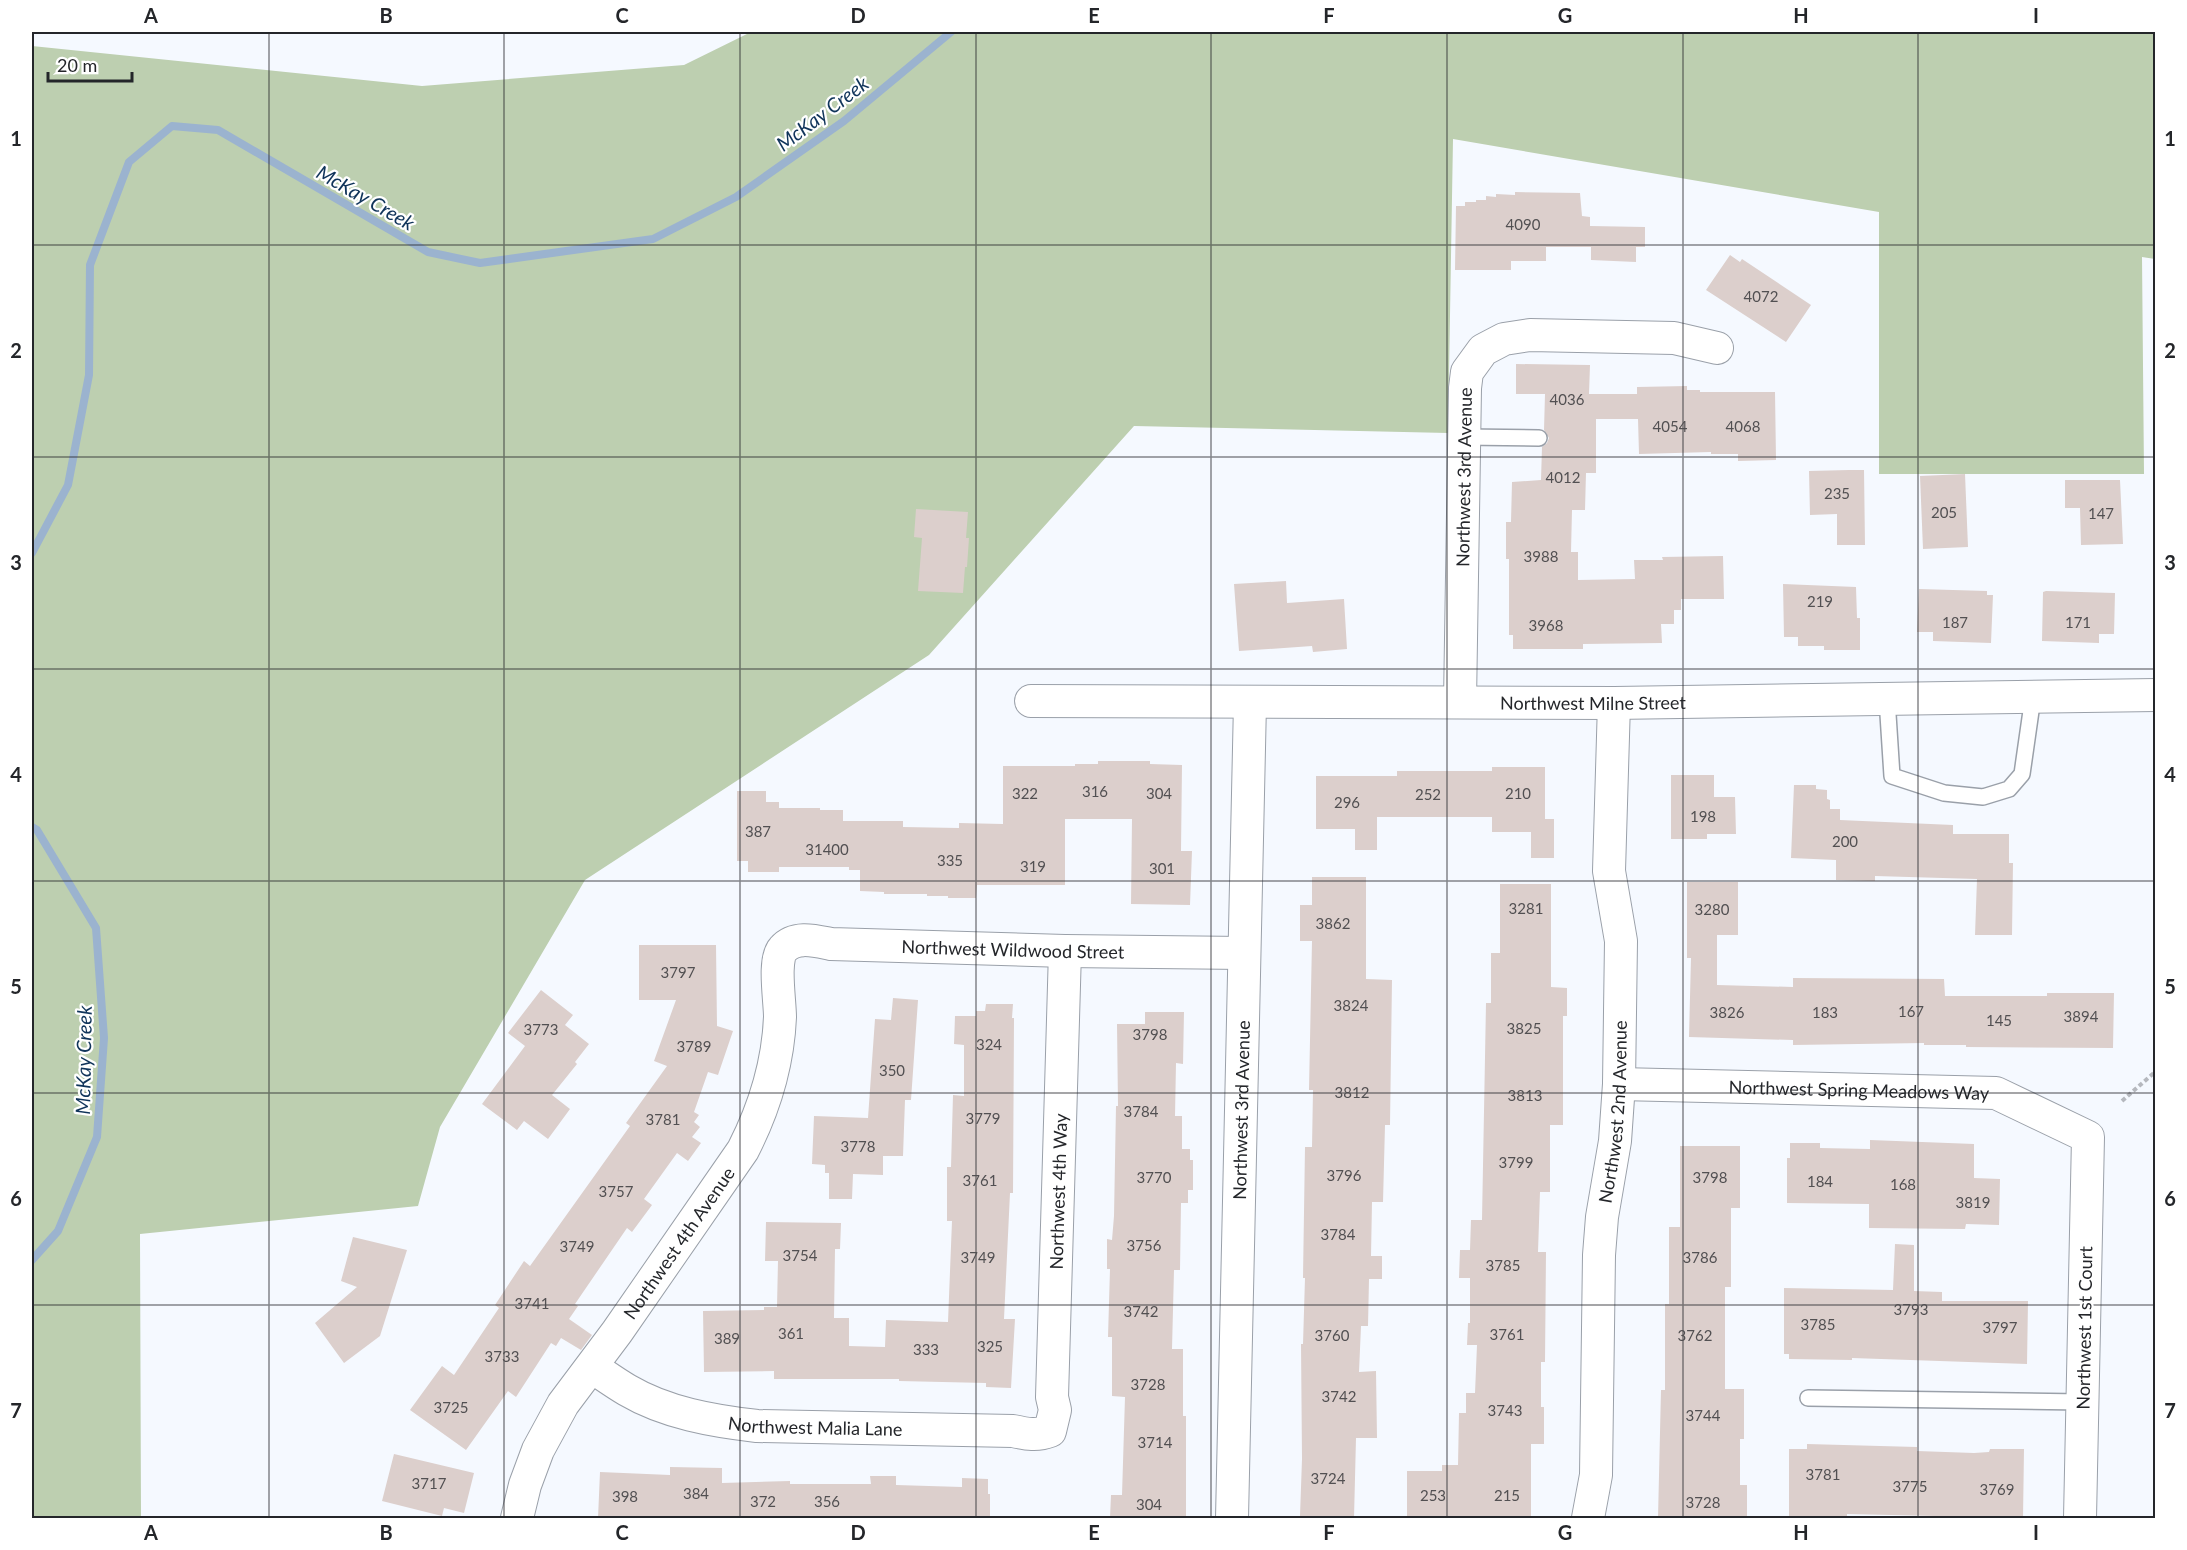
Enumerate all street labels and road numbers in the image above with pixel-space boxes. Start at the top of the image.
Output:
street label: Northwest 3rd Avenue [1451,387,1476,567]
street label: Northwest Milne Street [1500,691,1687,714]
street label: Northwest Wildwood Street [901,935,1125,963]
street label: Northwest 3rd Avenue [1228,1020,1254,1200]
street label: Northwest 2nd Avenue [1594,1020,1631,1205]
street label: Northwest Spring Meadows Way [1728,1076,1990,1104]
street label: Northwest 4th Way [1045,1112,1071,1270]
street label: Northwest 4th Avenue [618,1163,739,1323]
street label: Northwest 1st Court [2072,1246,2096,1410]
street label: Northwest Malia Lane [727,1411,903,1440]

